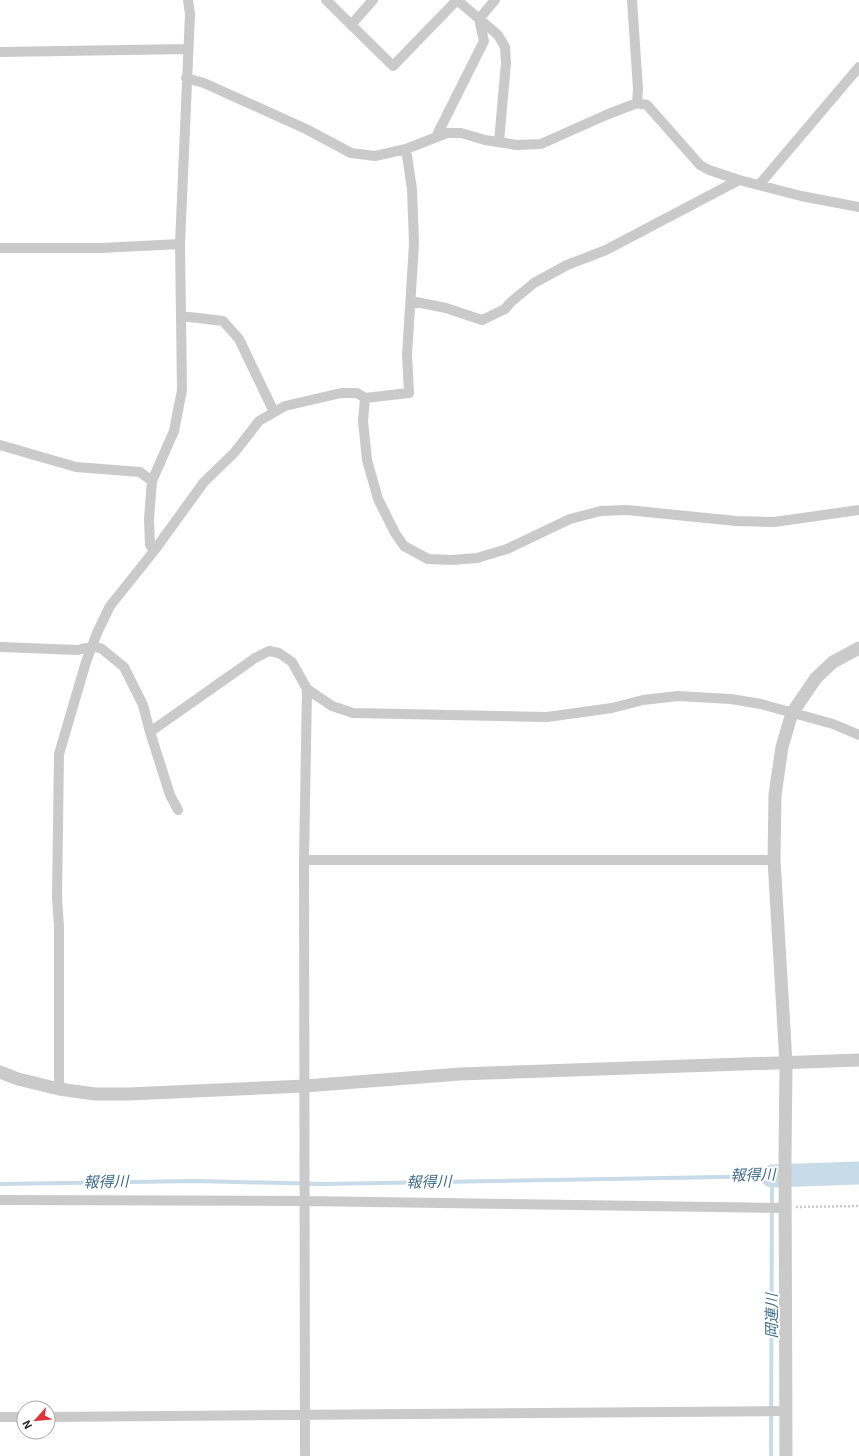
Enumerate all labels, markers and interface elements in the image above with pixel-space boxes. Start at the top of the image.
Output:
water label: 報得川 [730,1166,778,1184]
water label: 報得川 [83,1173,131,1191]
water label: 報得川 [406,1173,454,1191]
water label: 岡連川 [763,1292,781,1339]
north arrow [16,1400,56,1440]
text: N [20,1418,35,1431]

